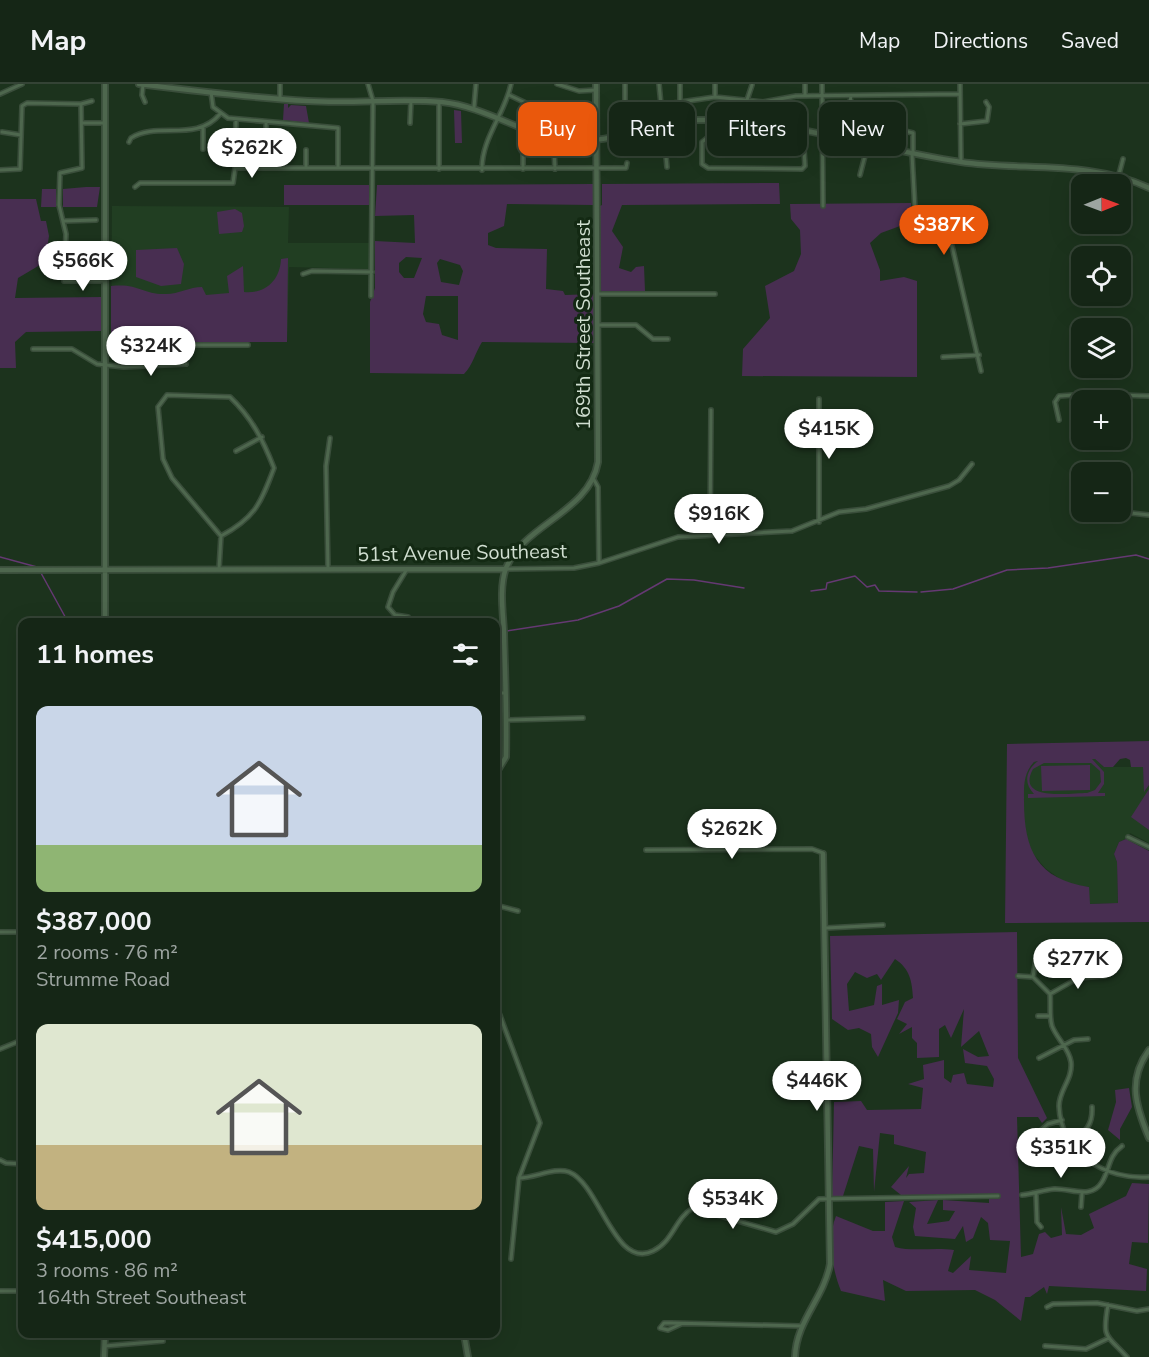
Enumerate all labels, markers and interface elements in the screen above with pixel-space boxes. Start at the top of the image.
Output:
text: Map [30,22,86,60]
text: Map [859,27,900,55]
text: Directions [933,27,1028,55]
text: Saved [1061,27,1119,55]
chip: Buy [518,102,597,156]
chip: Rent [609,102,695,156]
chip: Filters [707,102,807,156]
chip: New [819,102,906,156]
pin: $262K [210,128,294,179]
text: $262K [221,134,283,161]
north arrow [1071,174,1131,234]
map controls [1071,174,1131,522]
pin: $387K [902,205,986,256]
text: $387K [913,211,975,238]
street label: 169th Street Southeast [570,219,597,430]
pin: $566K [41,241,125,292]
button: locate [1071,246,1131,306]
text: $566K [52,247,114,274]
button: layers [1071,318,1131,378]
pin: $324K [109,326,193,377]
text: $324K [120,332,182,359]
button: + [1071,390,1131,450]
pin: $415K [787,409,871,460]
text: $415K [798,415,860,442]
button: − [1071,462,1131,522]
pin: $916K [677,494,761,545]
text: $916K [688,500,750,527]
street label: 51st Avenue Southeast [357,538,568,568]
text: 11 homes [36,637,154,672]
icon: filters [449,638,482,671]
icon: home [205,745,313,853]
pin: $262K [690,809,774,860]
text: $262K [701,815,763,842]
text: $387,000 [36,904,152,939]
text: 2 rooms · 76 m² [36,939,178,966]
pin: $277K [1036,939,1120,990]
text: $277K [1047,945,1109,972]
text: Strumme Road [36,966,170,993]
pin: $446K [775,1061,859,1112]
icon: home [205,1063,313,1171]
text: $446K [786,1067,848,1094]
pin: $351K [1019,1128,1103,1179]
text: $351K [1030,1134,1092,1161]
pin: $534K [691,1179,775,1230]
text: $534K [702,1185,764,1212]
text: $415,000 [36,1222,152,1257]
text: 3 rooms · 86 m² [36,1257,178,1284]
text: 164th Street Southeast [36,1284,246,1311]

